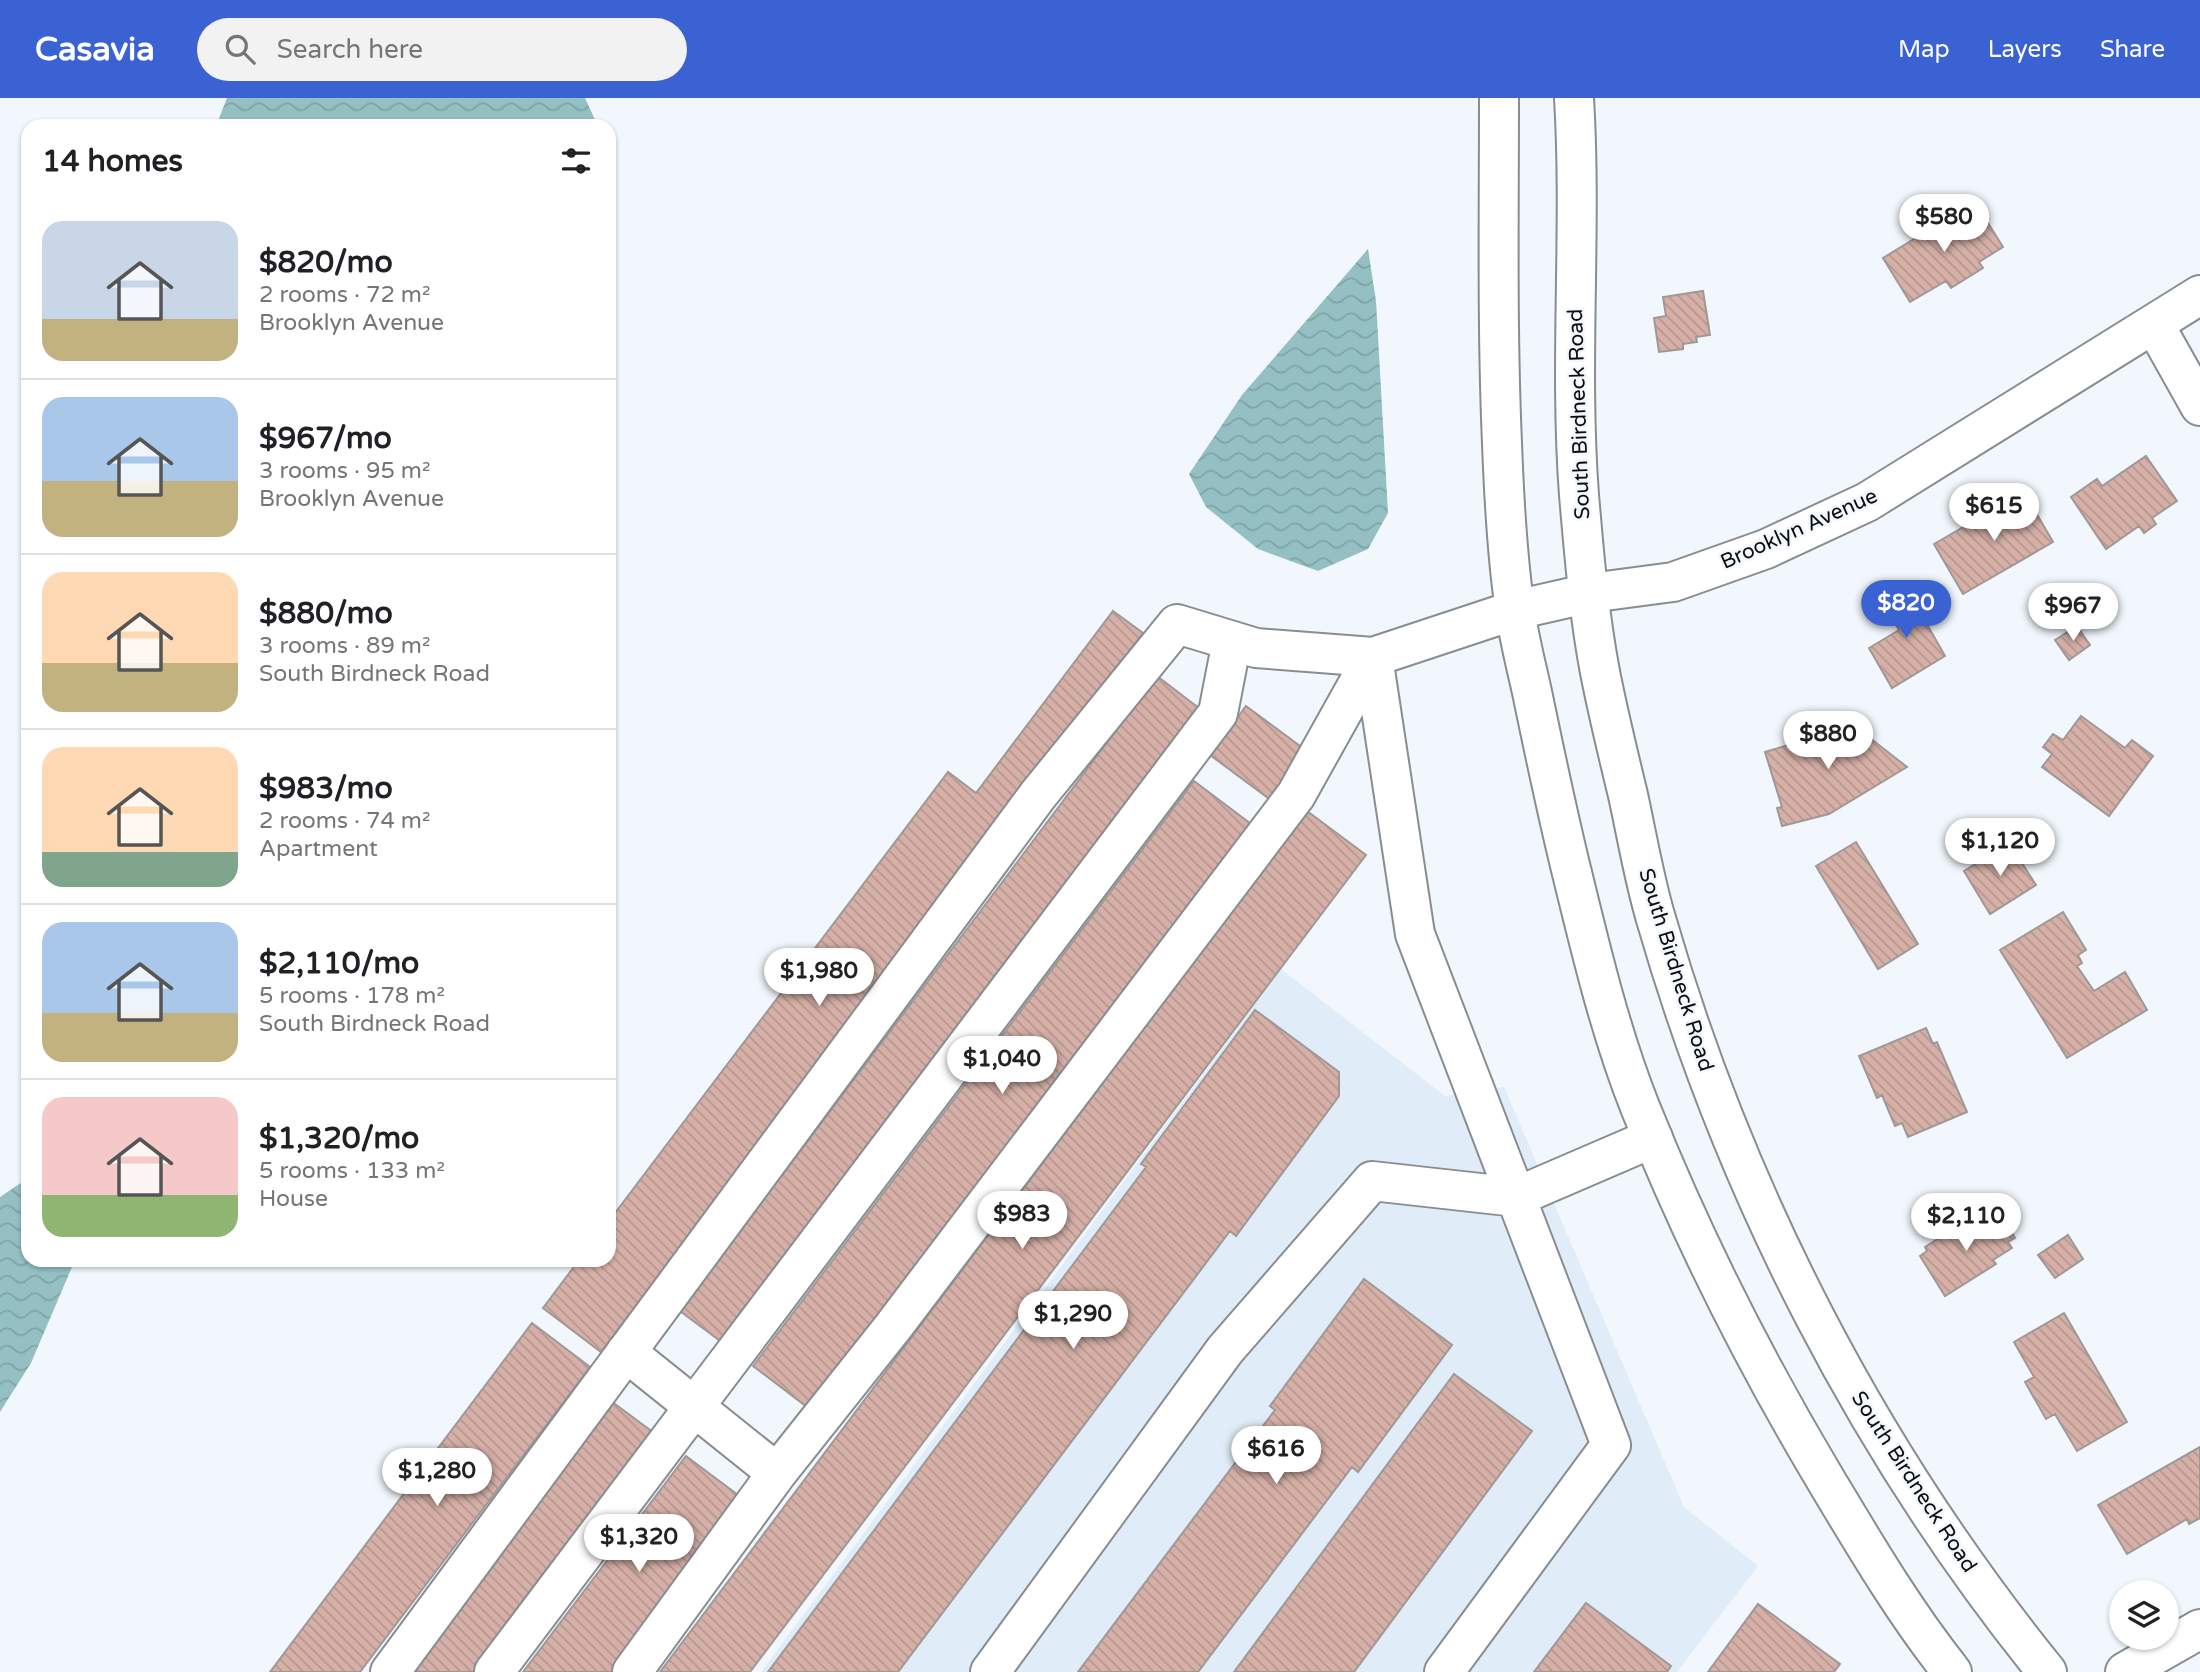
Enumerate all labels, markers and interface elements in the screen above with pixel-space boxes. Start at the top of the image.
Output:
search box [197,18,687,81]
text: Casavia [35,30,155,69]
icon: search [221,30,259,68]
text: Search here [277,34,423,65]
text: Map [1898,35,1950,64]
text: Layers [1988,35,2062,64]
text: Share [2100,35,2165,64]
icon: filters [557,142,595,180]
text: 14 homes [42,143,183,180]
pin: $580 [1903,194,1985,254]
text: $580 [1915,203,1973,231]
text: $820/mo [259,244,393,281]
icon: home [98,249,182,333]
text: 2 rooms · 72 m² [259,281,430,309]
street label: South Birdneck Road [1563,308,1595,520]
text: Brooklyn Avenue [259,309,444,337]
text: $967/mo [259,420,392,457]
icon: home [98,425,182,509]
text: 3 rooms · 95 m² [259,457,430,485]
street label: Brooklyn Avenue [1717,483,1881,575]
pin: $615 [1953,484,2035,543]
text: Brooklyn Avenue [259,485,444,513]
text: $615 [1965,492,2023,520]
pin: $820 [1865,580,1947,640]
pin: $967 [2032,584,2114,643]
text: $820 [1877,589,1935,617]
text: $967 [2044,592,2102,620]
text: $880/mo [259,595,393,632]
icon: home [98,600,182,684]
text: 3 rooms · 89 m² [259,632,430,660]
text: South Birdneck Road [259,660,490,688]
pin: $880 [1787,712,1869,771]
text: $880 [1799,720,1857,748]
text: $983/mo [259,770,393,807]
icon: home [98,775,182,859]
text: 2 rooms · 74 m² [259,807,430,835]
pin: $1,120 [1943,818,2057,878]
text: $1,120 [1961,827,2039,855]
text: Apartment [259,835,378,863]
street label: South Birdneck Road [1633,866,1719,1074]
text: $2,110/mo [259,945,419,982]
pin: $1,980 [762,948,876,1008]
icon: home [98,950,182,1034]
text: $1,980 [780,957,858,985]
text: 5 rooms · 178 m² [259,982,445,1010]
text: South Birdneck Road [259,1010,490,1038]
pin: $1,040 [945,1037,1059,1096]
text: $1,040 [963,1045,1041,1073]
text: $1,320/mo [259,1120,419,1157]
icon: home [98,1125,182,1209]
text: 5 rooms · 133 m² [259,1157,445,1185]
text: House [259,1185,328,1213]
pin: $983 [981,1192,1063,1251]
pin: $2,110 [1909,1194,2023,1253]
text: $983 [993,1200,1051,1228]
text: $2,110 [1927,1202,2005,1230]
pin: $1,290 [1016,1292,1130,1351]
text: $1,290 [1034,1300,1112,1328]
street label: South Birdneck Road [1846,1387,1982,1577]
pin: $616 [1235,1426,1317,1486]
text: $616 [1247,1435,1305,1463]
pin: $1,280 [380,1448,494,1508]
text: $1,280 [398,1457,476,1485]
pin: $1,320 [582,1514,696,1574]
text: $1,320 [600,1523,678,1551]
map controls [2109,1580,2179,1650]
button: layers [2109,1580,2179,1650]

